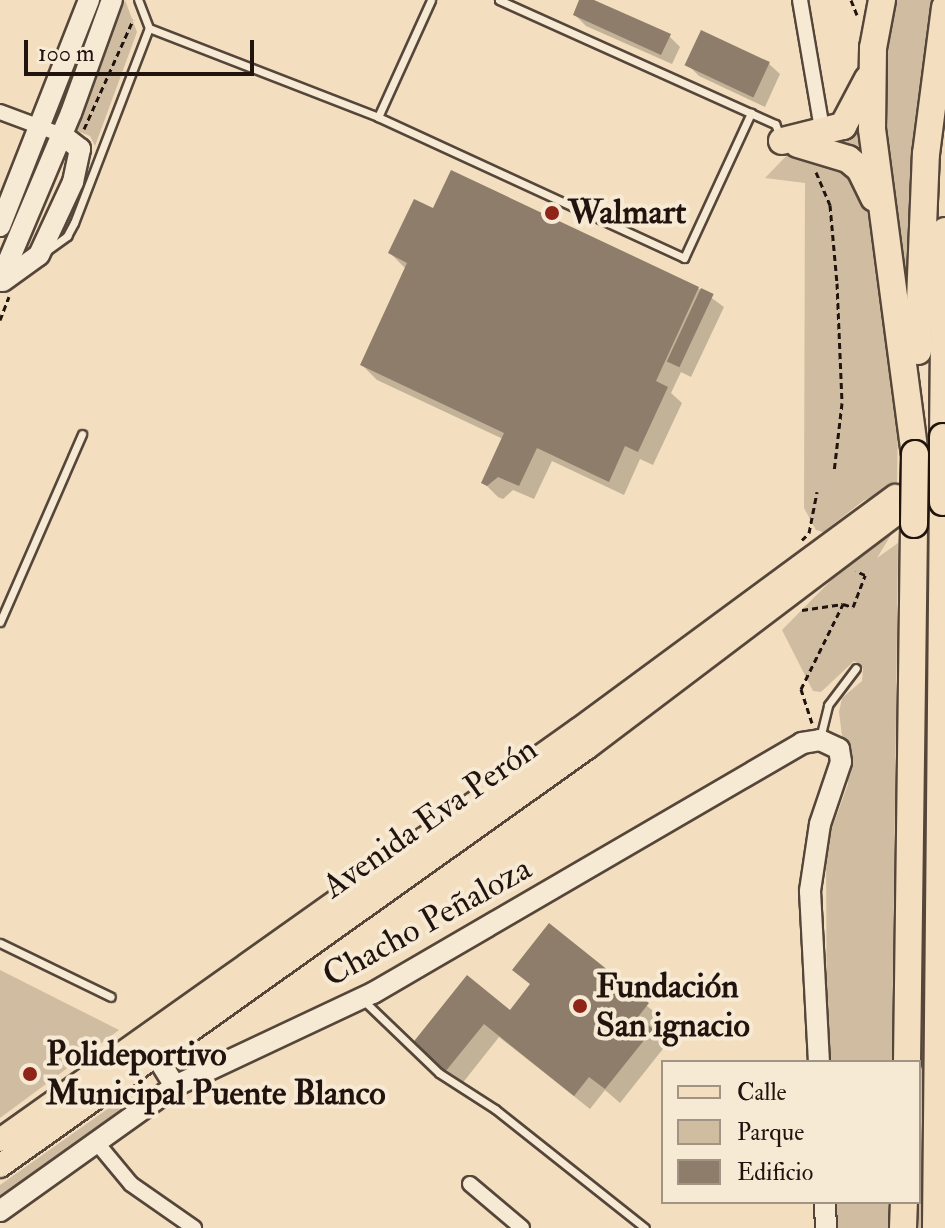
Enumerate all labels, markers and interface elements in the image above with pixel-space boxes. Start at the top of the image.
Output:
scale bar [28,24,258,74]
text: 100 m [38,38,95,69]
place label: Walmart [568,193,686,233]
marker: Walmart [543,204,561,222]
street label: Avenida Eva Perón [315,729,545,907]
street label: Chacho Peñaloza [316,848,538,996]
place label: Fundación San ignacio [596,966,750,1046]
marker: Fundación San ignacio [571,997,589,1015]
place label: Polideportivo Municipal Puente Blanco [46,1034,386,1114]
legend [661,1060,921,1204]
marker: Polideportivo Municipal Puente Blanco [21,1065,39,1083]
text: Calle [737,1077,787,1108]
text: Parque [737,1117,804,1148]
text: Edificio [737,1157,813,1188]

